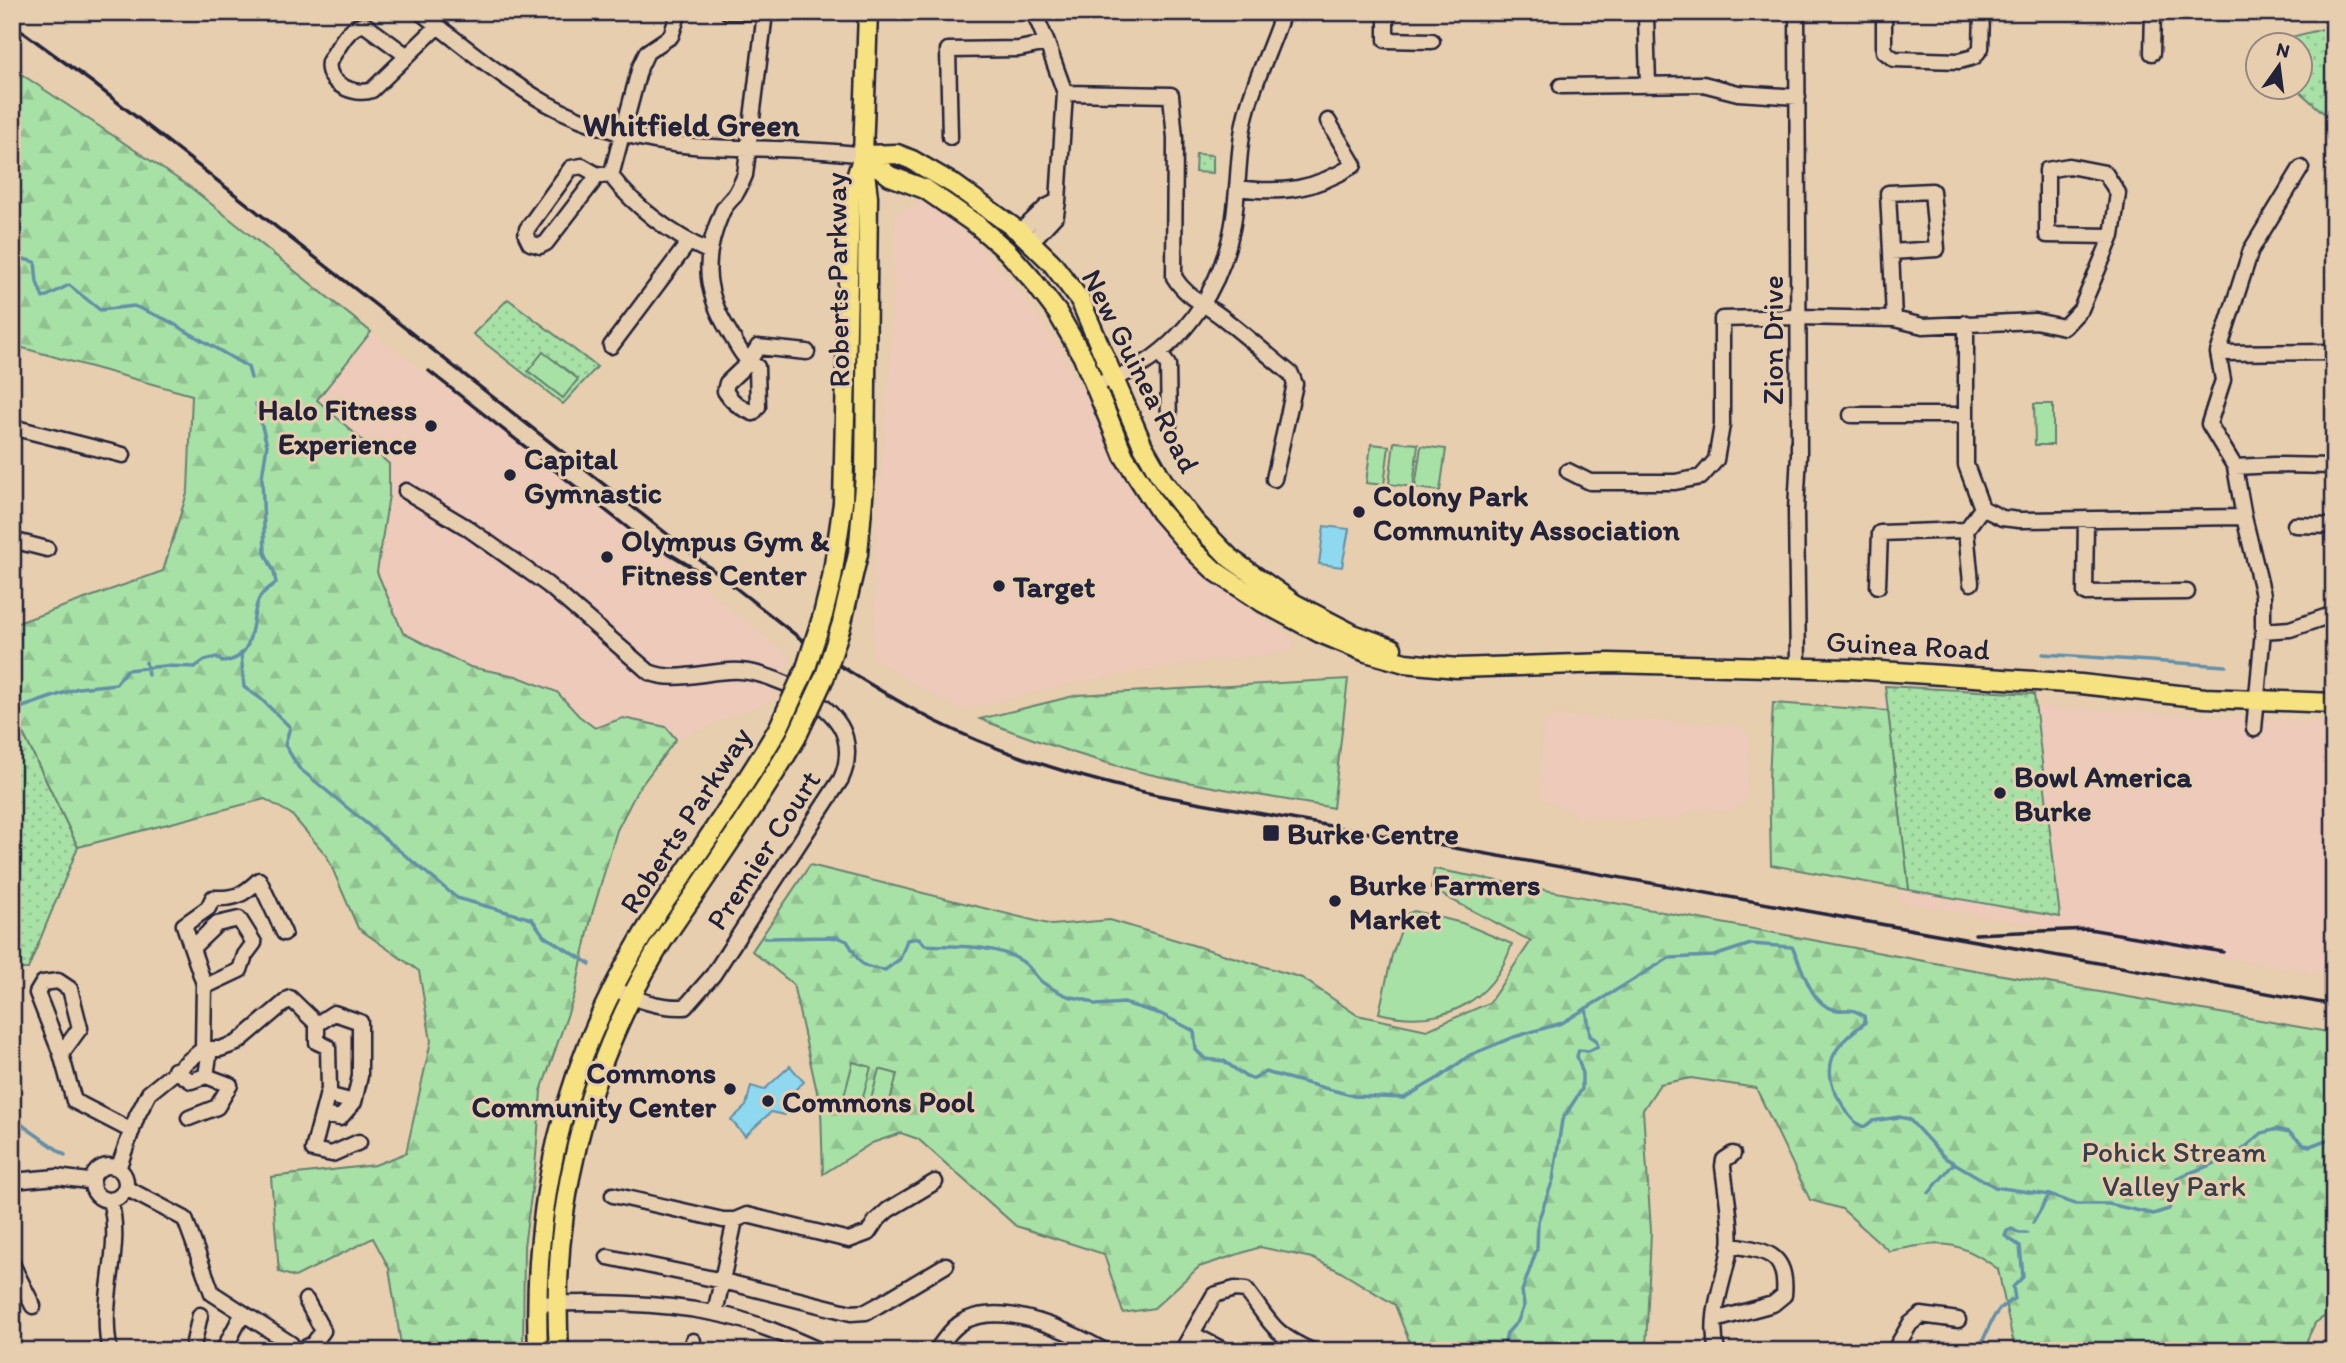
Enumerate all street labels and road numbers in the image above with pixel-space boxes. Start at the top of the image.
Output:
street label: Roberts Parkway [817,172,857,388]
street label: New Guinea Road [1074,263,1208,479]
street label: Zion Drive [1754,275,1791,405]
street label: Guinea Road [1825,622,1991,668]
street label: Roberts Parkway [611,720,759,920]
street label: Premier Court [698,763,828,937]

